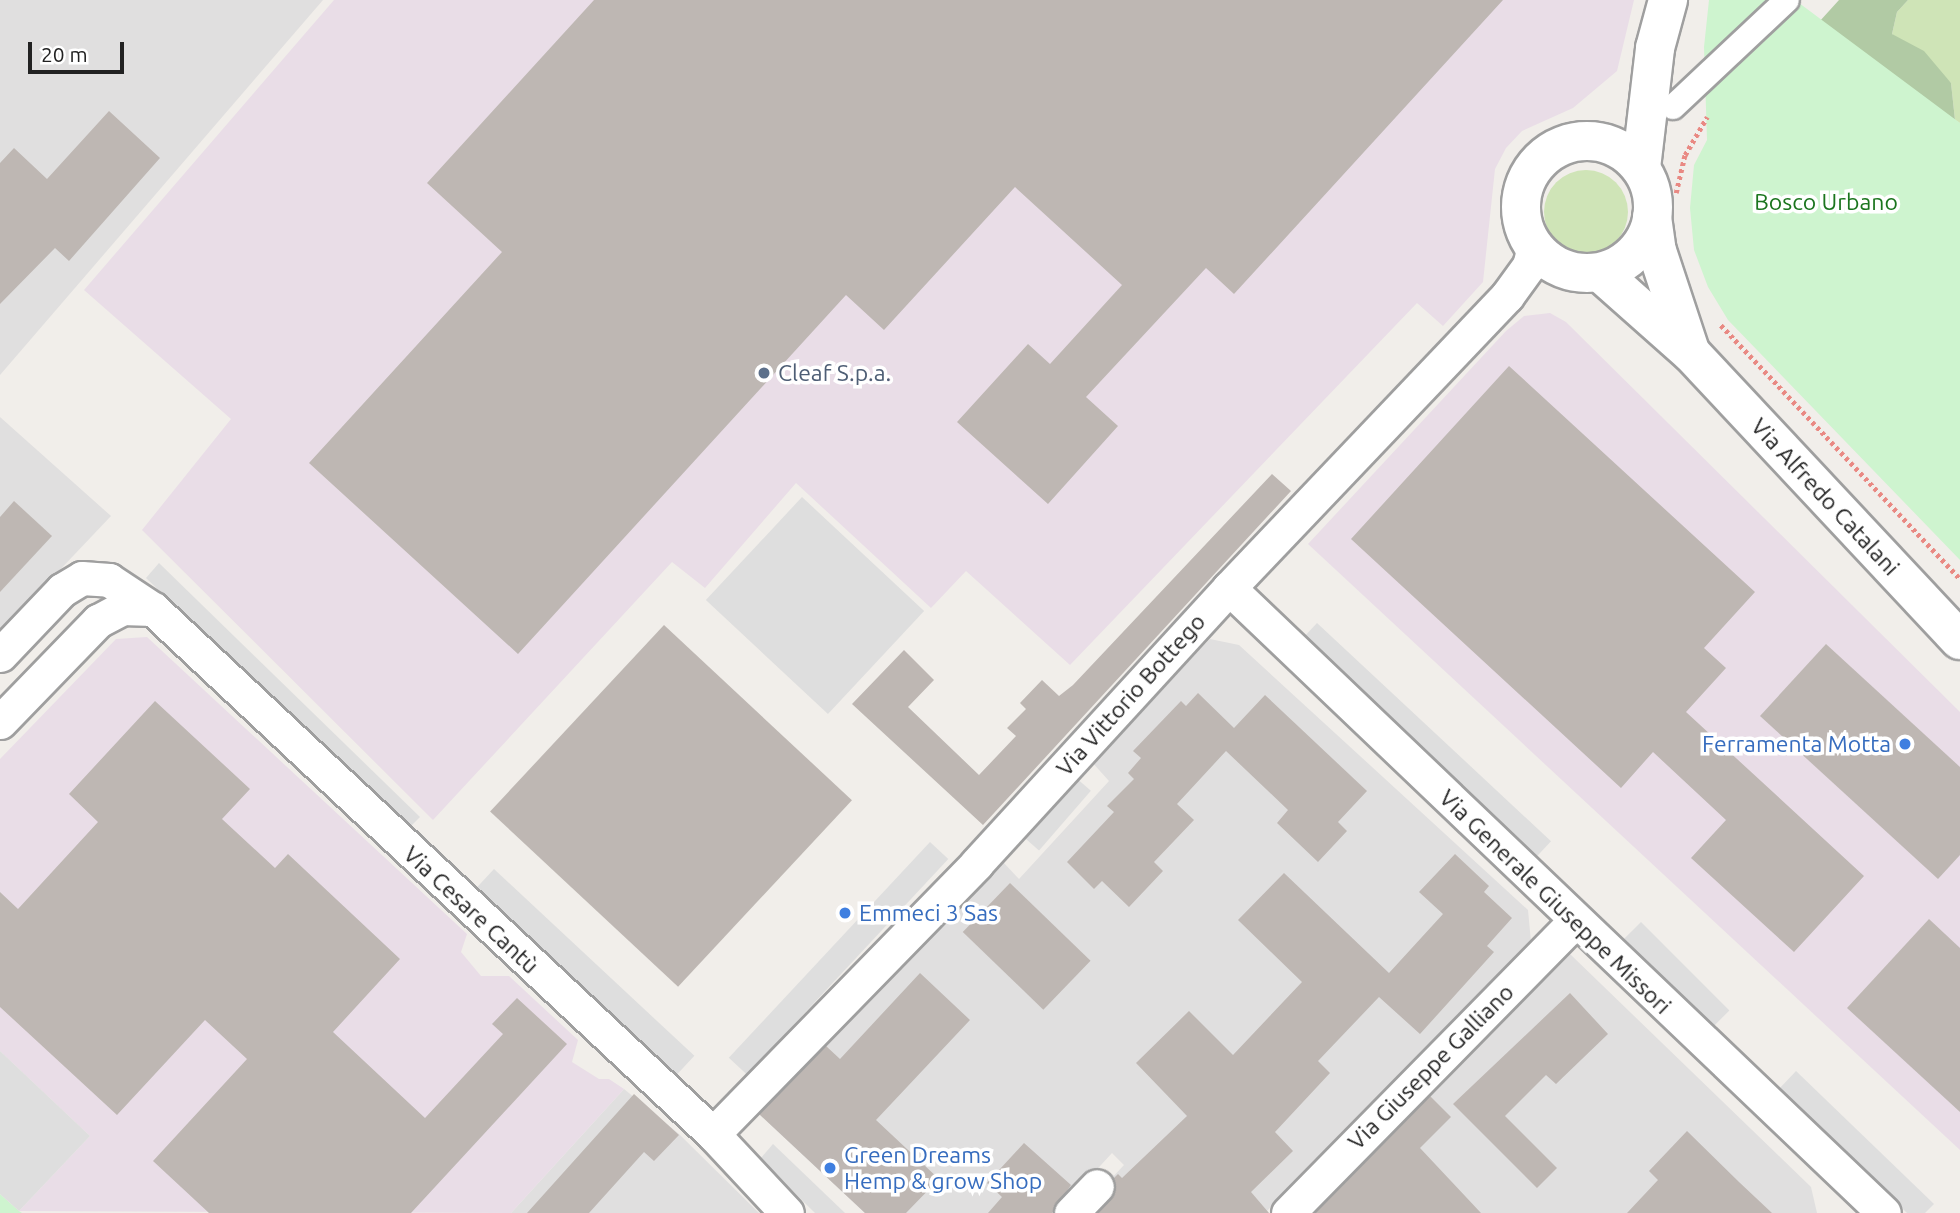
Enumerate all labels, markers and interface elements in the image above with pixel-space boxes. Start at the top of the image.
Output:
scale bar [32,28,128,72]
text: 20 m [41,42,88,66]
park label: Bosco Urbano [1754,188,1898,216]
place label: Cleaf S.p.a. [778,359,891,387]
marker: Cleaf S.p.a. [756,365,772,381]
street label: Via Alfredo Catalani [1745,413,1905,581]
street label: Via Vittorio Bottego [1051,608,1211,782]
place label: Ferramenta Motta [1702,730,1891,758]
marker: Ferramenta Motta [1897,736,1913,752]
street label: Via Generale Giuseppe Missori [1434,784,1676,1020]
street label: Via Cesare Cantù [398,840,544,980]
place label: Emmeci 3 Sas [859,899,998,927]
marker: Emmeci 3 Sas [837,905,853,921]
street label: Via Giuseppe Galliano [1343,979,1519,1155]
place label: Green Dreams Hemp & grow Shop [844,1141,1042,1195]
marker: Green Dreams Hemp & grow Shop [822,1160,838,1176]

